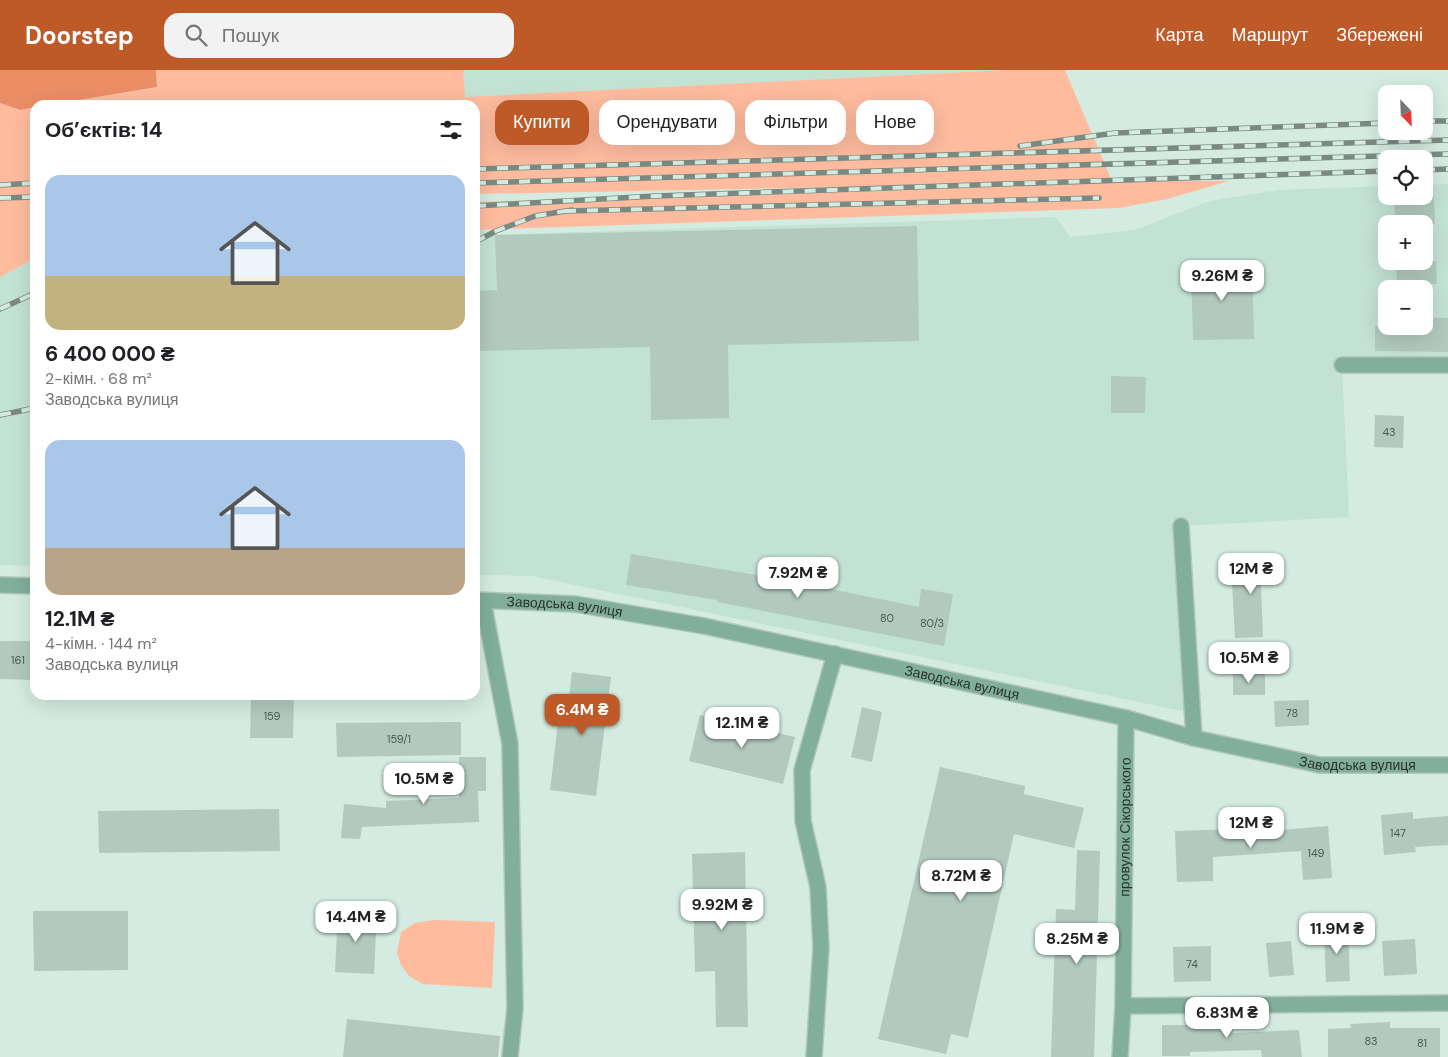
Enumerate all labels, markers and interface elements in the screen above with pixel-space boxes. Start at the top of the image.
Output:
search box [164,13,514,58]
text: Doorstep [25,20,134,51]
icon: search [182,21,210,49]
text: Пошук [222,23,279,48]
text: Карта [1155,23,1203,47]
text: Маршрут [1231,23,1308,47]
text: Збережені [1336,23,1423,47]
north arrow [1378,85,1432,140]
map controls [1378,85,1433,335]
chip: Купити [495,100,589,145]
chip: Орендувати [599,100,735,145]
chip: Фільтри [745,100,846,145]
chip: Нове [856,100,934,145]
text: Об’єктів: 14 [45,116,162,144]
icon: filters [437,116,465,144]
button: locate [1378,150,1433,205]
icon: home [210,208,300,298]
button: + [1378,215,1433,270]
pin: 9.26M ₴ [1176,260,1268,302]
text: 9.26M ₴ [1191,265,1253,286]
button: − [1378,280,1433,335]
text: 6 400 000 ₴ [45,340,175,368]
text: 2-кімн. · 68 m² [45,368,152,389]
text: Заводська вулиця [45,389,179,410]
house number: 43 [1382,425,1396,439]
icon: home [210,473,300,563]
pin: 12M ₴ [1216,552,1286,595]
pin: 7.92M ₴ [752,556,844,599]
text: 12M ₴ [1229,558,1273,579]
text: 7.92M ₴ [768,562,828,583]
street label: Заводська вулиця [506,592,624,621]
text: 12.1M ₴ [45,605,115,633]
house number: 80 [880,611,894,625]
house number: 80/3 [920,616,944,630]
text: 4-кімн. · 144 m² [45,633,157,654]
pin: 10.5M ₴ [1203,642,1295,684]
text: 10.5M ₴ [1219,647,1279,668]
house number: 161 [11,653,25,667]
text: Заводська вулиця [45,654,179,675]
street label: Заводська вулиця [903,661,1021,703]
pin: 6.4M ₴ [541,694,623,736]
text: 6.4M ₴ [556,699,608,720]
pin: 12.1M ₴ [696,706,788,749]
house number: 78 [1286,706,1298,720]
house number: 159 [264,709,280,723]
text: 12.1M ₴ [716,712,769,733]
house number: 159/1 [387,732,411,746]
street label: Заводська вулиця [1298,752,1416,774]
street label: провулок Сікорського [1115,757,1135,897]
pin: 10.5M ₴ [378,762,470,805]
text: 10.5M ₴ [394,768,454,789]
pin: 12M ₴ [1216,806,1286,849]
text: 12M ₴ [1229,812,1273,833]
house number: 147 [1390,826,1406,840]
house number: 149 [1307,846,1325,860]
pin: 8.72M ₴ [915,860,1007,902]
text: 8.72M ₴ [931,865,991,886]
pin: 9.92M ₴ [676,888,768,931]
text: 9.92M ₴ [691,894,753,915]
pin: 14.4M ₴ [310,900,402,943]
text: 14.4M ₴ [326,906,386,927]
pin: 11.9M ₴ [1291,912,1383,955]
text: 11.9M ₴ [1310,918,1364,939]
pin: 8.25M ₴ [1031,922,1123,965]
text: 8.25M ₴ [1046,928,1108,949]
house number: 74 [1186,957,1198,971]
pin: 6.83M ₴ [1181,996,1273,1039]
text: 6.83M ₴ [1196,1002,1258,1023]
house number: 83 [1364,1034,1378,1048]
house number: 81 [1417,1036,1427,1050]

